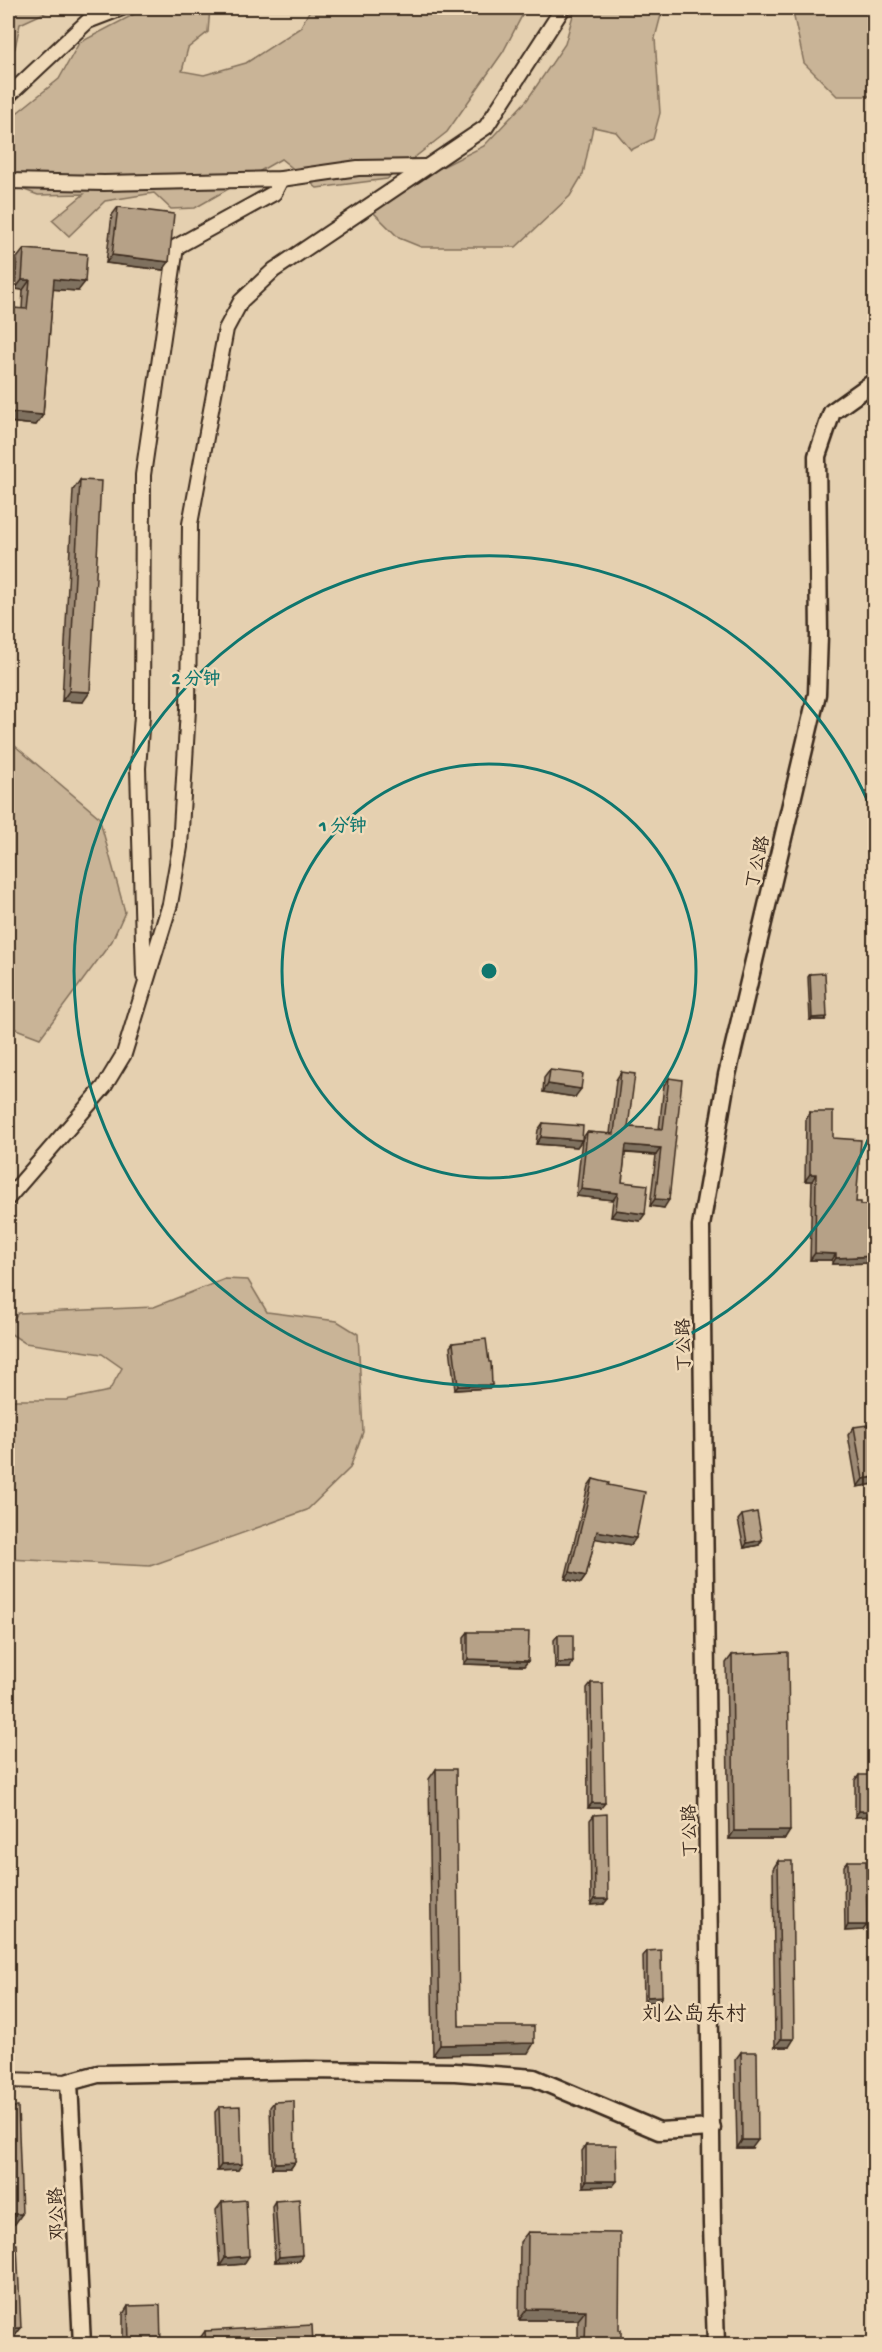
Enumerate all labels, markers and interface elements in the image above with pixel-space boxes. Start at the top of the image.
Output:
text: 2 分钟 [171,669,221,691]
text: 1 分钟 [318,816,367,838]
street label: 丁公路 [742,834,776,891]
centre of rings [479,961,499,981]
street label: 丁公路 [674,1318,696,1372]
street label: 丁公路 [680,1804,702,1858]
district label: 刘公岛东村 [642,2002,747,2029]
street label: 邓公路 [46,2186,70,2241]

